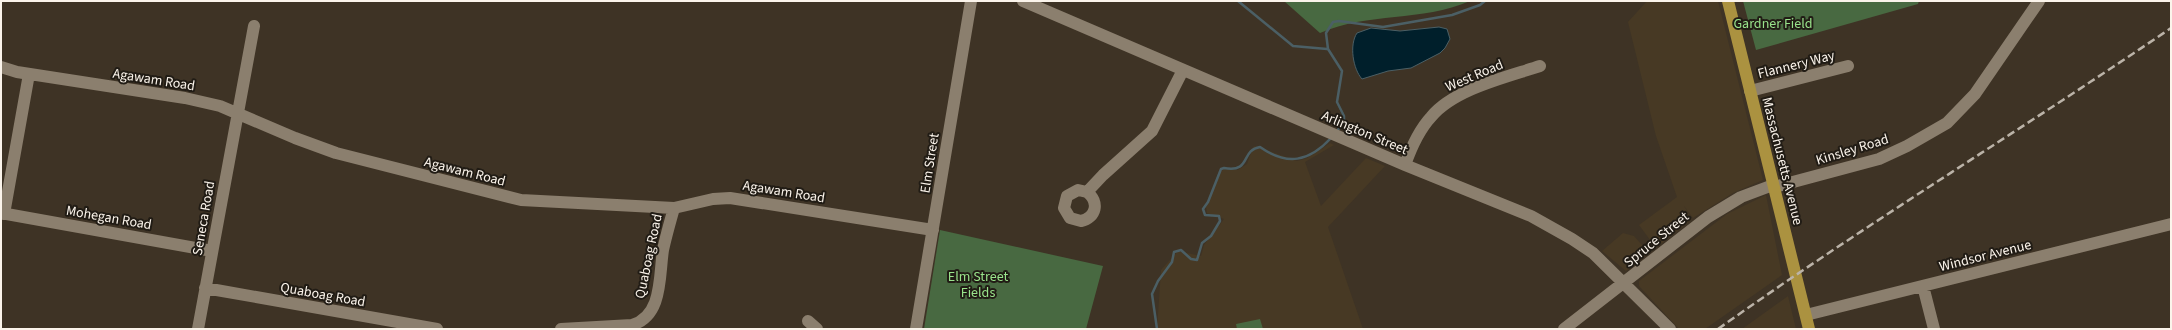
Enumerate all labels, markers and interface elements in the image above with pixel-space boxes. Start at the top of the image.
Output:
park label: Gardner Field [1733,14,1813,34]
street label: Flannery Way [1756,46,1837,84]
street label: West Road [1442,55,1506,97]
street label: Agawam Road [111,64,196,96]
street label: Massachusetts Avenue [1756,95,1808,227]
street label: Arlington Street [1318,106,1411,160]
street label: Kinsley Road [1813,129,1891,170]
street label: Elm Street [915,131,945,195]
street label: Agawam Road [422,152,507,192]
street label: Agawam Road [741,176,826,208]
street label: Seneca Road [188,179,220,257]
street label: Mohegan Road [64,201,153,235]
street label: Spruce Street [1620,207,1694,272]
street label: Quaboag Road [630,212,668,300]
street label: Windsor Avenue [1937,235,2033,277]
park label: Elm Street Fields [948,267,1008,303]
street label: Quaboag Road [279,278,367,312]

